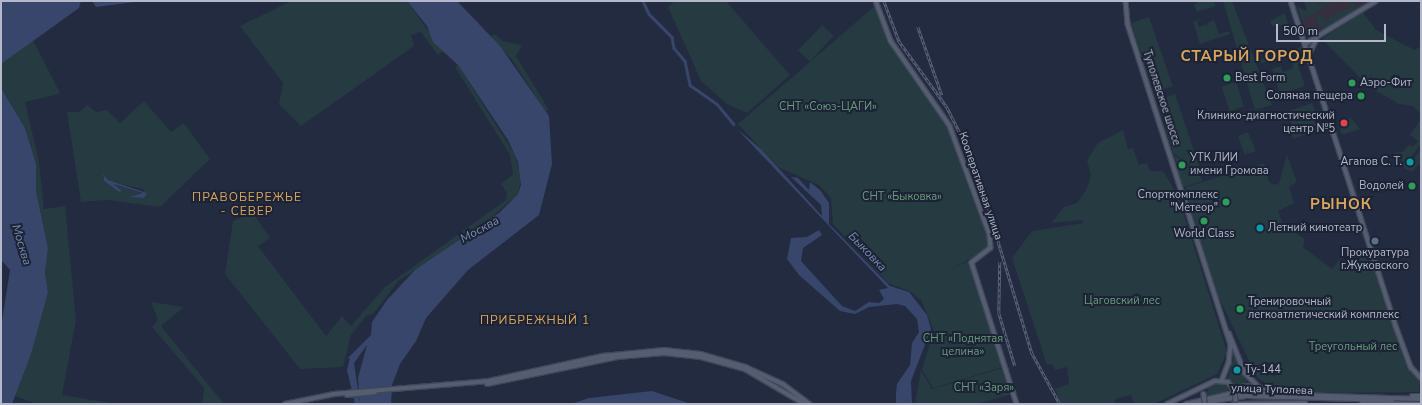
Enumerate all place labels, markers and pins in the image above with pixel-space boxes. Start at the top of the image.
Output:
place label: Best Form [1235,71,1285,85]
marker: Best Form [1222,73,1232,83]
place label: Аэро-Фит [1360,76,1412,90]
marker: Аэро-Фит [1347,78,1357,88]
place label: Соляная пещера [1266,89,1353,103]
marker: Соляная пещера [1356,91,1366,101]
place label: Клинико-диагностический центр №5 [1197,110,1335,136]
marker: Клинико-диагностический центр №5 [1338,117,1350,129]
place label: УТК ЛИИ имени Громова [1190,152,1269,178]
place label: Агапов С. Т. [1340,155,1402,169]
marker: Агапов С. Т. [1405,157,1415,167]
marker: УТК ЛИИ имени Громова [1177,160,1187,170]
place label: Водолей [1359,179,1404,193]
marker: Водолей [1407,181,1417,191]
place label: Спорткомплекс "Метеор" [1138,189,1218,215]
marker: Спорткомплекс "Метеор" [1221,197,1231,207]
marker: World Class [1199,216,1209,226]
place label: Летний кинотеатр [1268,221,1362,235]
marker: Летний кинотеатр [1255,223,1265,233]
place label: World Class [1173,227,1235,241]
marker: Прокуратура г.Жуковского [1370,236,1380,246]
place label: Прокуратура г.Жуковского [1341,247,1409,273]
place label: Тренировочный легкоатлетический комплекс [1248,296,1399,322]
marker: Тренировочный легкоатлетический комплекс [1235,304,1245,314]
place label: Ty-144 [1245,363,1281,377]
marker: Ty-144 [1232,365,1242,375]

